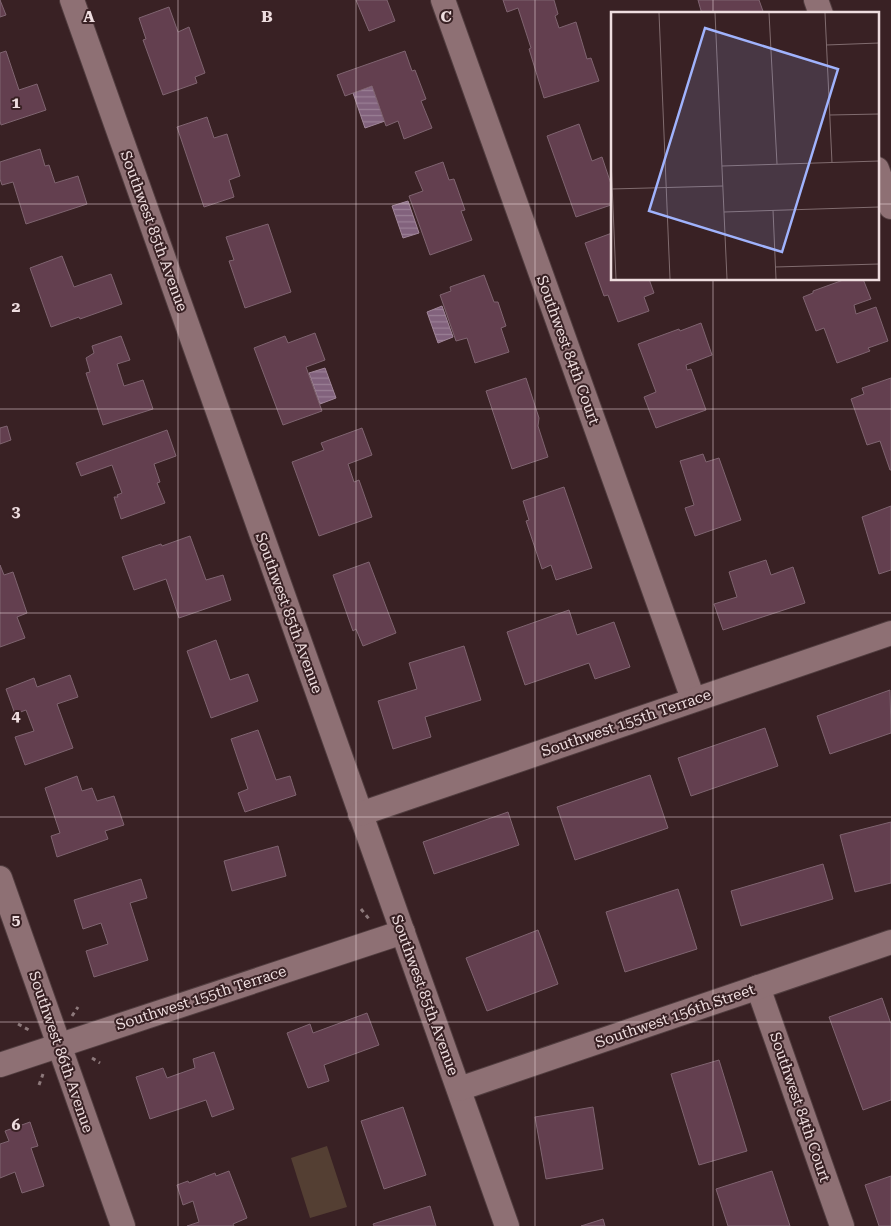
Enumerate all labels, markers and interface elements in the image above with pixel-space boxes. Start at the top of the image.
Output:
text: A [83,7,95,26]
text: B [261,7,273,26]
text: C [440,7,452,26]
inset map [611,12,878,280]
text: 1 [12,93,21,112]
street label: Southwest 85th Avenue [117,148,191,314]
street label: Southwest 84th Court [533,273,604,427]
text: 2 [12,297,21,316]
text: 3 [12,502,21,521]
street label: Southwest 85th Avenue [252,530,326,696]
street label: Southwest 155th Terrace [539,685,713,761]
text: 4 [12,706,21,725]
text: 5 [12,910,21,929]
street label: Southwest 85th Avenue [388,912,462,1078]
street label: Southwest 155th Terrace [113,962,289,1034]
street label: Southwest 86th Avenue [25,969,97,1135]
street label: Southwest 156th Street [593,980,757,1052]
street label: Southwest 84th Court [766,1030,834,1185]
text: 6 [12,1115,21,1134]

